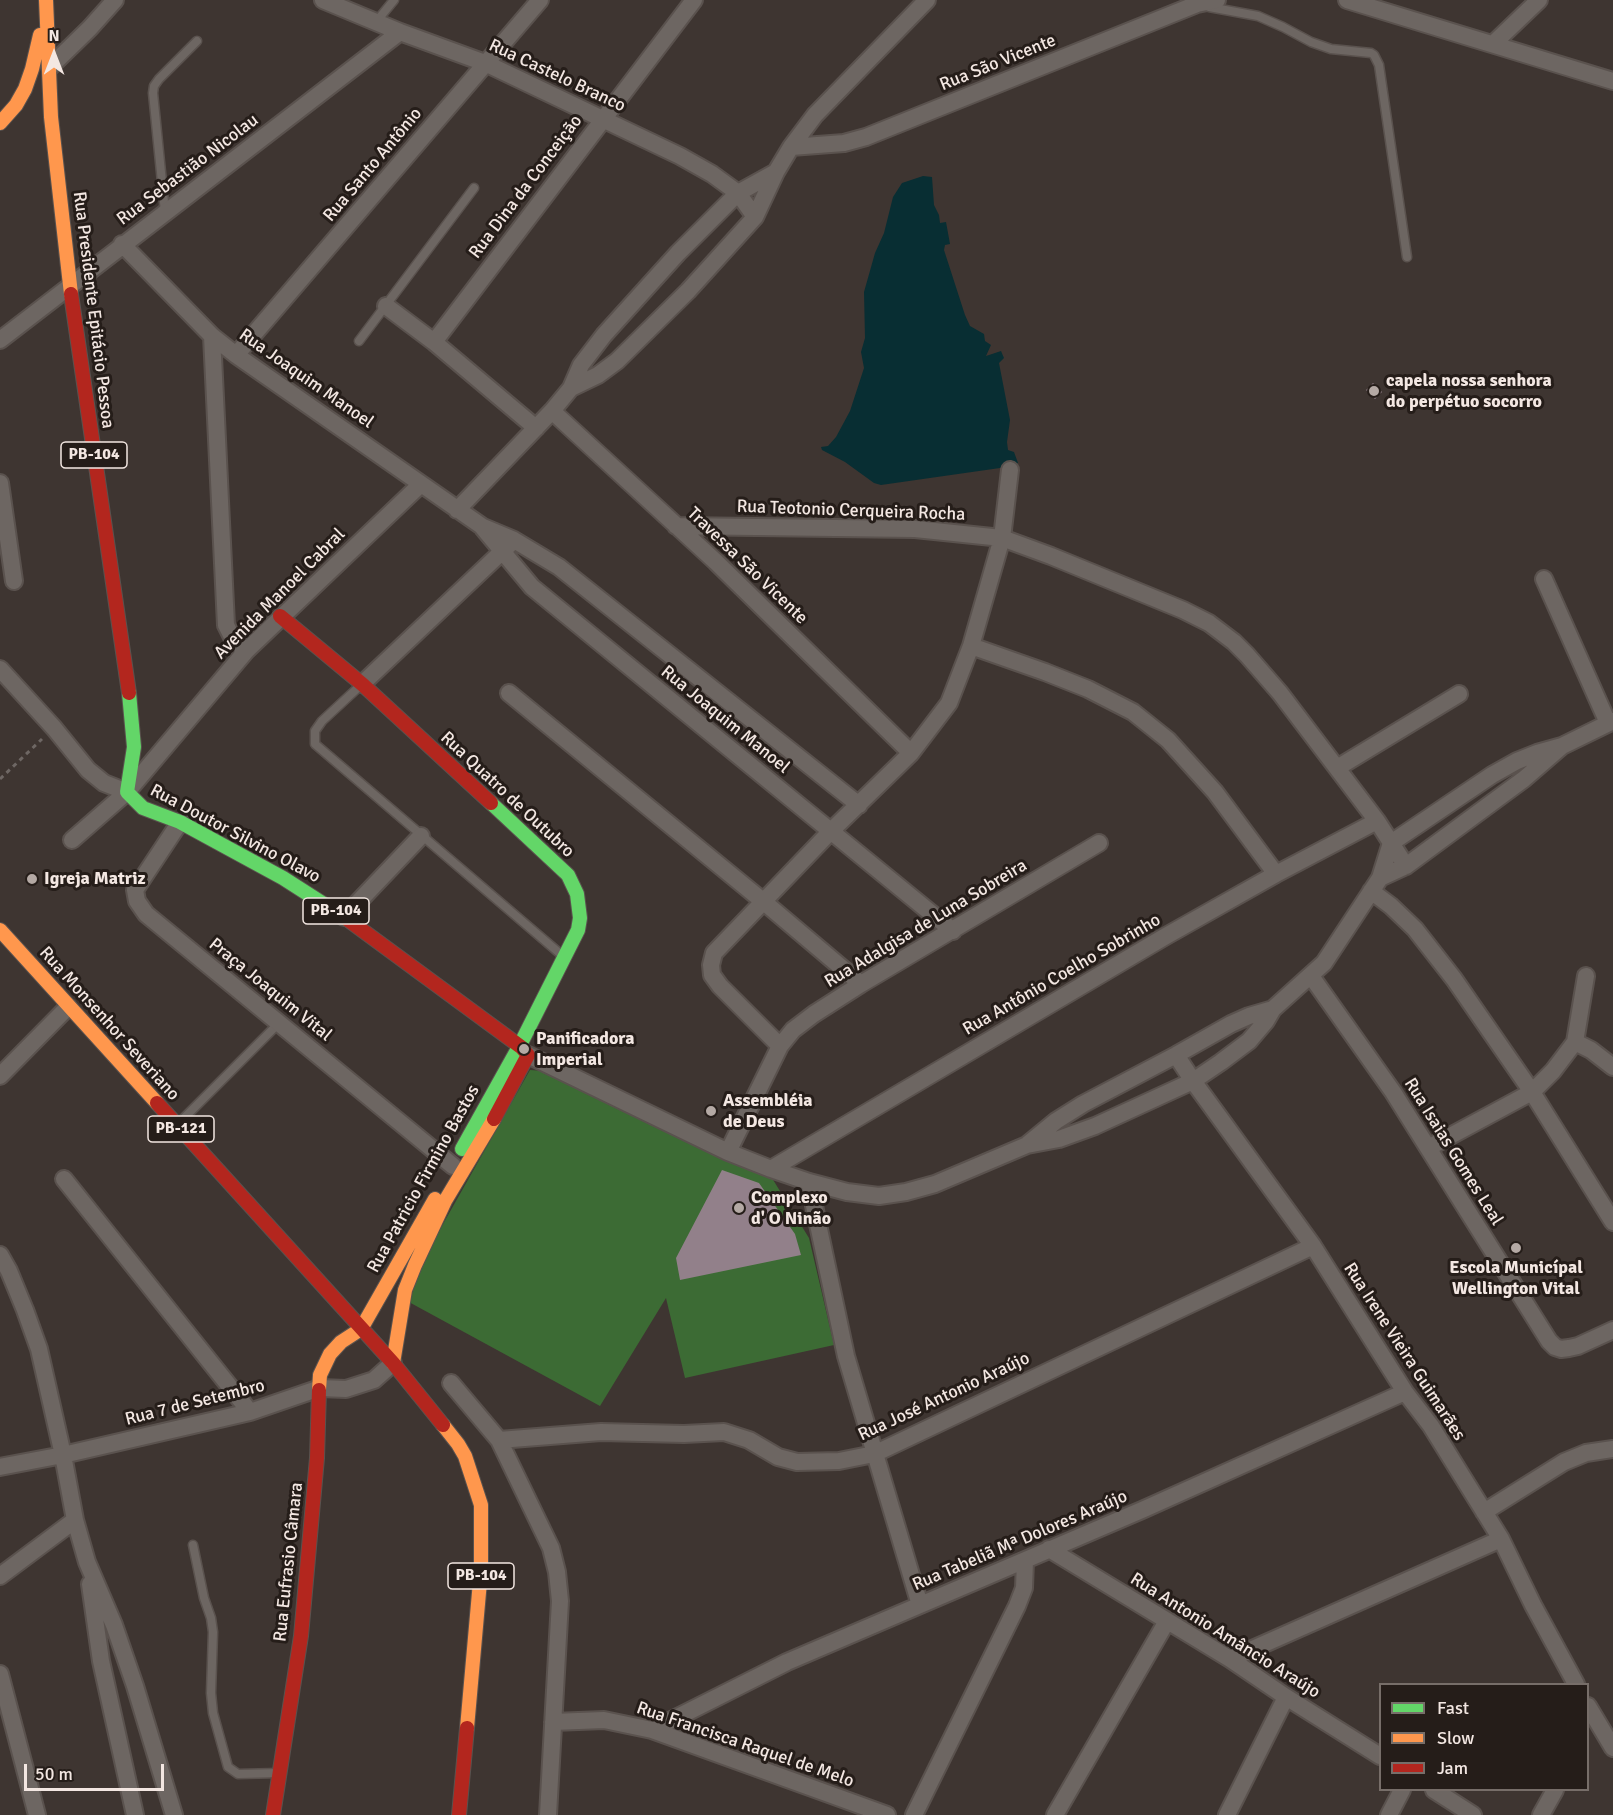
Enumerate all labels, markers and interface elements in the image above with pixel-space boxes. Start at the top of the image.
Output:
north arrow [24,24,84,84]
text: N [48,26,60,46]
street label: Rua São Vicente [937,30,1059,96]
street label: Rua Castelo Branco [485,35,629,117]
street label: Rua Santo Antônio [319,104,427,226]
street label: Rua Sebastião Nicolau [113,110,263,230]
street label: Rua Dina da Conceição [465,111,587,263]
street label: Rua Presidente Epitácio Pessoa [68,190,118,430]
street label: Rua Joaquim Manoel [234,324,378,434]
place label: capela nossa senhora do perpétuo socorro [1386,370,1552,412]
marker: capela nossa senhora do perpétuo socorro [1367,384,1381,398]
road number: PB-104 [61,442,127,468]
street label: Rua Teotonio Cerqueira Rocha [736,496,966,526]
street label: Travessa São Vicente [682,503,812,629]
street label: Avenida Manoel Cabral [210,524,350,664]
street label: Rua Joaquim Manoel [656,661,794,779]
street label: Rua Quatro de Outubro [436,727,578,863]
street label: Rua Doutor Silvino Olavo [146,780,324,888]
street label: Rua Adalgisa de Luna Sobreira [821,855,1031,993]
place label: Igreja Matriz [44,868,146,890]
marker: Igreja Matriz [25,872,39,886]
road number: PB-104 [303,898,369,924]
street label: Rua Antônio Coelho Sobrinho [959,909,1165,1041]
street label: Praça Joaquim Vital [204,934,336,1046]
street label: Rua Monsenhor Severiano [34,943,184,1105]
place label: Panificadora Imperial [536,1028,634,1070]
marker: Panificadora Imperial [517,1042,531,1056]
street label: Rua Isaias Gomes Leal [1399,1074,1507,1230]
street label: Rua Patricio Firmino Bastos [363,1081,485,1277]
place label: Assembléia de Deus [723,1090,813,1132]
marker: Assembléia de Deus [704,1104,718,1118]
road number: PB-121 [148,1116,214,1142]
place label: Complexo d' O Ninão [751,1187,831,1230]
marker: Complexo d' O Ninão [732,1201,746,1215]
marker: Escola Municípal Wellington Vital [1509,1241,1523,1255]
place label: Escola Municípal Wellington Vital [1449,1257,1583,1300]
street label: Rua Irene Vieira Guimarães [1338,1259,1470,1445]
street label: Rua José Antonio Araújo [855,1348,1033,1446]
street label: Rua 7 de Setembro [123,1375,267,1431]
street label: Rua Eufrasio Câmara [270,1481,308,1643]
street label: Rua Tabeliã Mª Dolores Araújo [909,1486,1131,1596]
road number: PB-104 [448,1563,514,1589]
street label: Rua Antonio Amâncio Araújo [1126,1569,1324,1703]
legend [1379,1683,1589,1791]
text: Fast [1437,1697,1469,1719]
street label: Rua Francisca Raquel de Melo [633,1698,857,1792]
text: Slow [1437,1727,1474,1749]
scale bar [27,1752,166,1790]
text: Jam [1437,1757,1468,1779]
text: 50 m [35,1763,73,1785]

